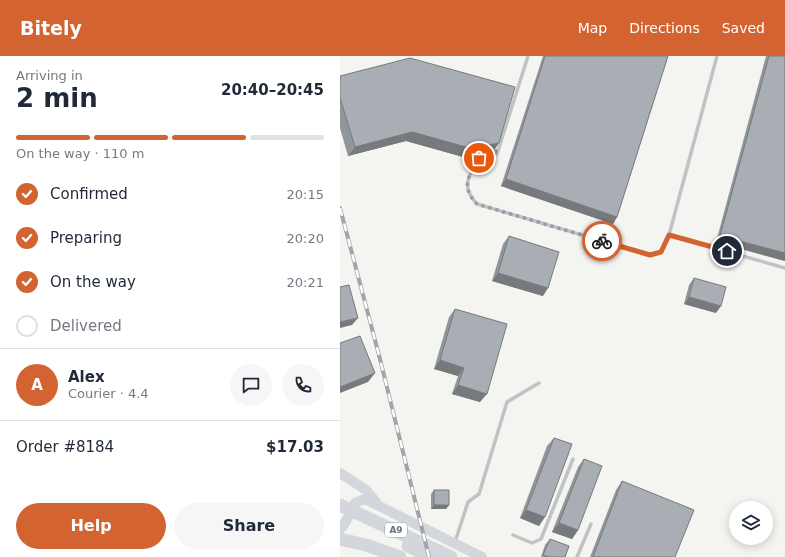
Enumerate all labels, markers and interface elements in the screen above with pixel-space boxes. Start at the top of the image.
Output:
text: Bitely [20,17,82,39]
text: Map [578,20,607,36]
text: Directions [629,20,700,36]
text: Saved [722,20,765,36]
text: Arriving in [16,68,83,83]
text: 20:40–20:45 [221,81,324,99]
text: 2 min [16,83,98,113]
pin [462,141,496,175]
text: On the way · 110 m [16,146,144,161]
icon: bag [468,147,490,169]
icon: check [16,183,38,205]
text: Confirmed [50,185,128,203]
text: 20:15 [287,187,324,202]
courier [582,221,622,261]
icon: check [16,227,38,249]
text: Preparing [50,229,122,247]
icon: bike [591,230,613,252]
text: 20:20 [287,231,324,246]
pin [710,234,744,268]
icon: home [716,240,738,262]
icon: check [16,271,38,293]
text: On the way [50,273,136,291]
text: 20:21 [287,275,324,290]
text: Delivered [50,317,122,335]
button: chat [230,364,272,406]
button: phone [282,364,324,406]
text: Alex [68,368,105,386]
text: A [31,376,43,394]
text: Courier · 4.4 [68,386,149,401]
text: Order #8184 [16,438,114,456]
text: $17.03 [266,438,324,456]
map controls [729,501,773,545]
button: layers [729,501,773,545]
button: Help [16,503,166,549]
button: Share [174,503,324,549]
road number: A9 [385,523,407,537]

